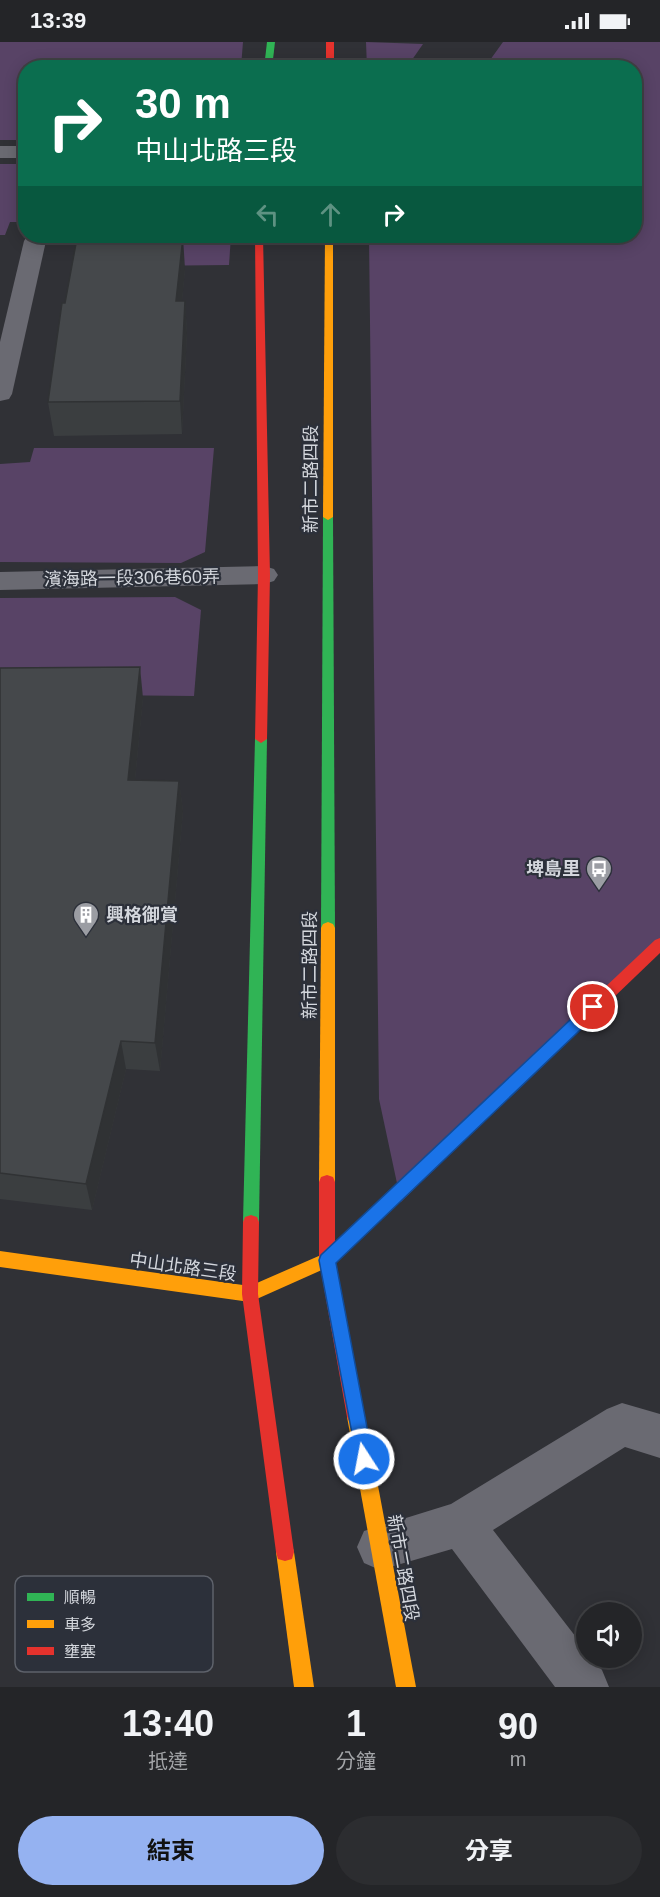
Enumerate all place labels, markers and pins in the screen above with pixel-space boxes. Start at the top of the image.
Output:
bus stop icon: 埤島里 [584,854,614,892]
place label: 埤島里 [526,859,580,879]
building icon: 興格御賞 [71,900,101,938]
place label: 興格御賞 [106,905,178,925]
pin [567,981,618,1032]

